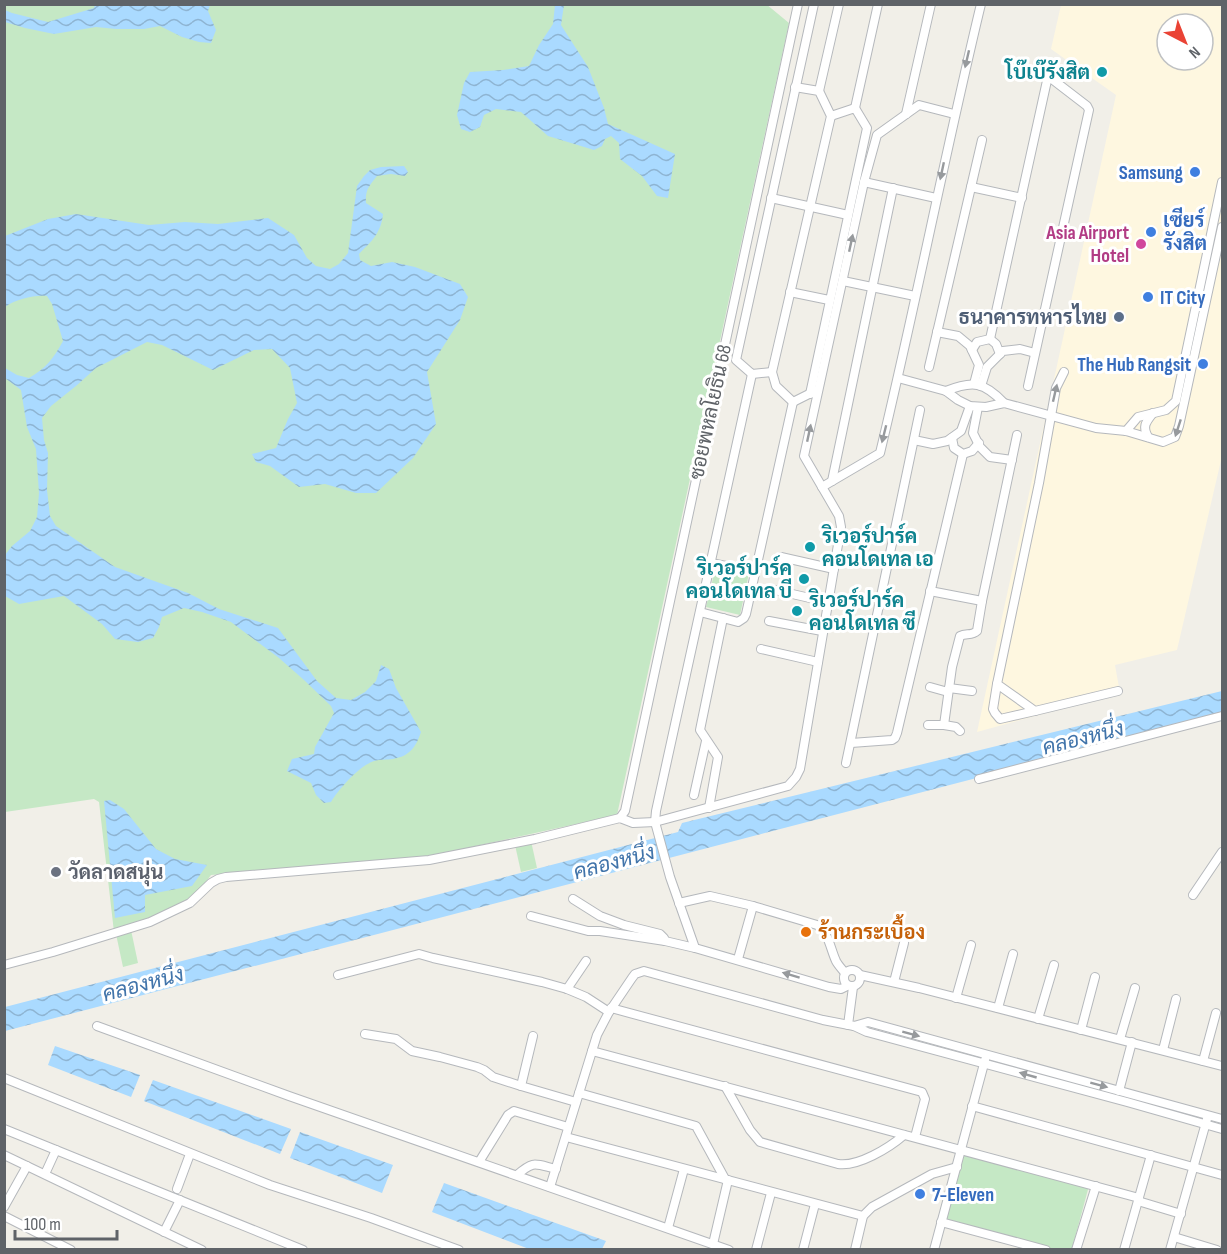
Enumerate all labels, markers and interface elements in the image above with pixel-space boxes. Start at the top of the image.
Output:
north arrow [1155,12,1215,72]
text: N [1185,42,1204,62]
one-way arrow [962,50,972,68]
place label: โบ๊เบ๊รังสิต [1004,58,1090,85]
marker: โบ๊เบ๊รังสิต [1095,65,1109,79]
place label: Samsung [1119,161,1184,185]
one-way arrow [937,162,946,181]
marker: Samsung [1188,165,1202,179]
place label: เซียร์ รังสิต [1163,207,1207,256]
place label: Asia Airport Hotel [1045,221,1129,268]
marker: เซียร์ รังสิต [1144,225,1158,239]
one-way arrow [847,233,856,252]
marker: Asia Airport Hotel [1134,237,1148,251]
place label: IT City [1160,286,1206,310]
marker: IT City [1141,290,1155,304]
place label: ธนาคารทหารไทย [959,303,1107,330]
marker: ธนาคารทหารไทย [1112,310,1126,324]
street label: ซอยพหลโยธิน 68 [683,342,737,482]
place label: The Hub Rangsit [1077,353,1191,377]
marker: The Hub Rangsit [1196,357,1210,371]
one-way arrow [1051,384,1061,403]
one-way arrow [1172,419,1182,437]
one-way arrow [805,424,814,443]
one-way arrow [878,425,888,444]
place label: ริเวอร์ปาร์ค คอนโดเทล เอ [821,523,934,572]
marker: ริเวอร์ปาร์ค คอนโดเทล เอ [803,540,817,554]
place label: ริเวอร์ปาร์ค คอนโดเทล บี [686,555,792,604]
marker: ริเวอร์ปาร์ค คอนโดเทล บี [797,572,811,586]
place label: ริเวอร์ปาร์ค คอนโดเทล ซี [808,587,916,636]
marker: ริเวอร์ปาร์ค คอนโดเทล ซี [790,604,804,618]
water label: คลองหนึ่ง [1038,709,1126,761]
water label: คลองหนึ่ง [569,832,657,885]
place label: วัดลาดสนุ่น [68,859,163,887]
marker: วัดลาดสนุ่น [49,865,63,879]
place label: ร้านกระเบื้อง [818,914,925,945]
marker: ร้านกระเบื้อง [799,925,813,939]
water label: คลองหนึ่ง [98,954,186,1007]
one-way arrow [782,970,800,979]
one-way arrow [902,1030,920,1039]
one-way arrow [1019,1070,1037,1079]
one-way arrow [1090,1081,1108,1091]
place label: 7-Eleven [932,1183,994,1207]
marker: 7-Eleven [913,1187,927,1201]
scale bar [15,1203,117,1241]
text: 100 m [24,1214,61,1235]

